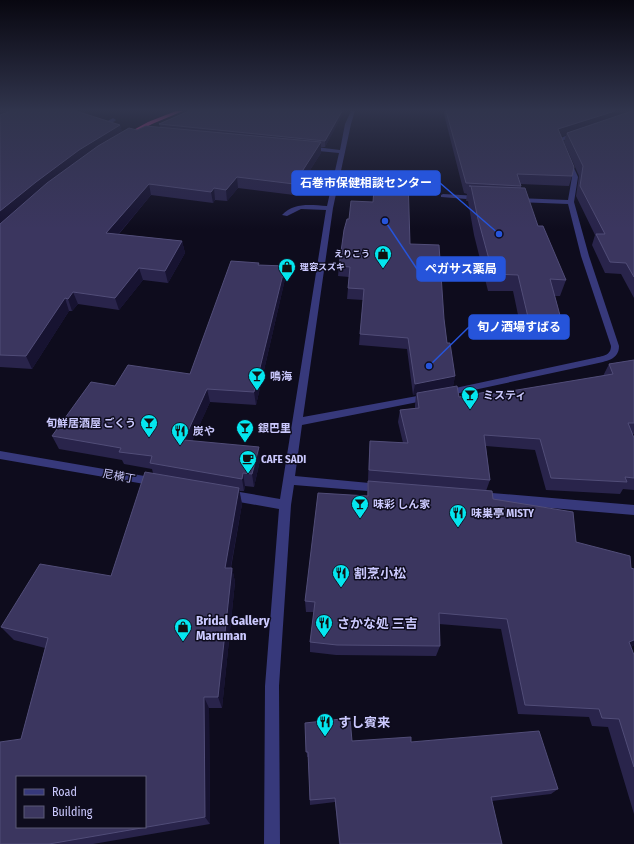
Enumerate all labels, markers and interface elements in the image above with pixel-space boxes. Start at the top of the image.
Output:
callout: 石巻市保健相談センター [292,171,440,195]
text: 石巻市保健相談センター [300,176,432,190]
shop icon: えりこう [373,244,393,269]
place label: えりこう [334,249,370,259]
shop icon: 理容スズキ [277,257,297,282]
callout: ペガサス薬局 [417,257,505,281]
place label: 理容スズキ [300,262,345,272]
text: ペガサス薬局 [425,262,497,276]
callout: 旬ノ酒場すばる [469,315,569,339]
text: 旬ノ酒場すばる [477,320,561,334]
bar icon: 鳴海 [247,366,267,391]
place label: 鳴海 [270,370,292,383]
bar icon: ミスティ [460,385,480,410]
place label: ミスティ [483,389,526,402]
bar icon: 旬鮮居酒屋 ごくう [139,413,159,438]
place label: 旬鮮居酒屋 ごくう [46,417,136,430]
bar icon: 銀巴里 [235,418,255,443]
restaurant icon: 炭や [170,421,190,446]
place label: 銀巴里 [258,422,291,435]
place label: 炭や [193,425,215,438]
cafe icon: CAFE SADI [238,449,258,474]
place label: CAFE SADI [261,453,306,466]
street label: 尼横丁 [102,467,136,486]
bar icon: 味彩 しん家 [350,494,370,519]
place label: 味彩 しん家 [373,498,430,511]
restaurant icon: 味巣亭 MISTY [448,503,468,528]
place label: 味巣亭 MISTY [471,507,535,520]
restaurant icon: 割烹小松 [331,563,351,588]
place label: 割烹小松 [354,566,406,581]
place label: Bridal Gallery Maruman [196,613,270,643]
restaurant icon: さかな処 三吉 [314,613,334,638]
place label: さかな処 三吉 [337,616,418,631]
shop icon: Bridal Gallery Maruman [173,617,193,642]
restaurant icon: すし賓来 [315,712,335,737]
place label: すし賓来 [338,715,390,730]
legend [16,776,146,828]
text: Road [52,785,77,799]
text: Building [52,805,93,819]

